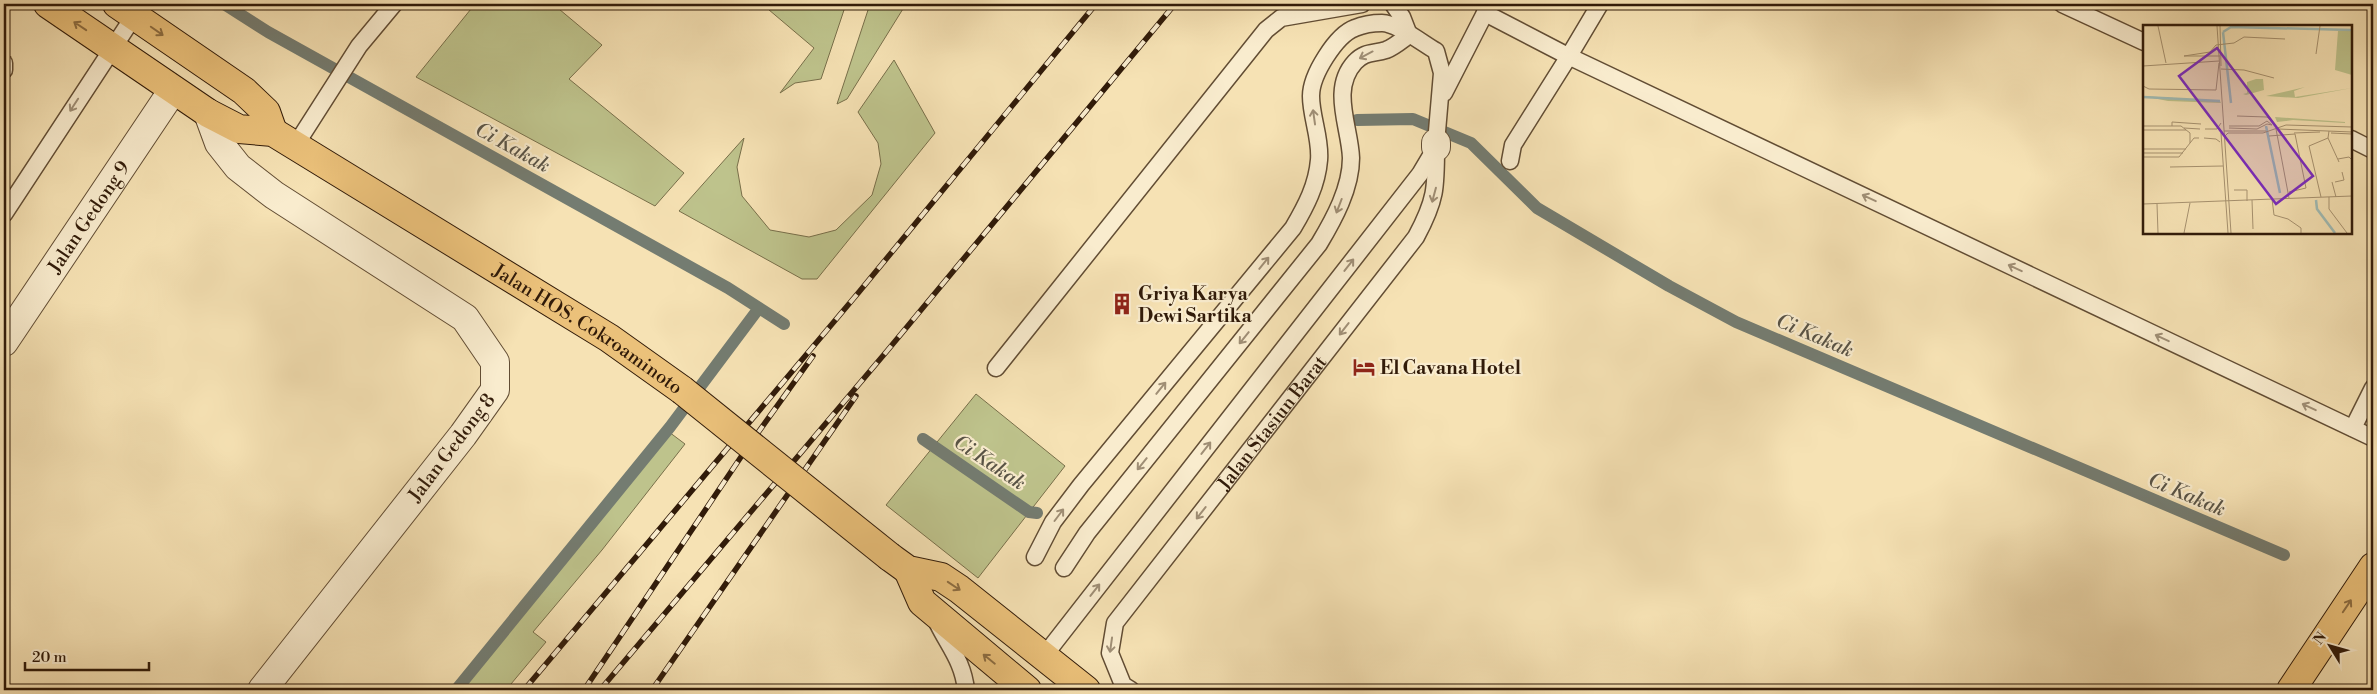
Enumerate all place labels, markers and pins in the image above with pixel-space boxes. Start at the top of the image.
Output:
place label: Griya Karya Dewi Sartika [1138,282,1252,328]
building icon: Griya Karya Dewi Sartika [1109,291,1135,317]
hotel icon: El Cavana Hotel [1351,354,1377,380]
place label: El Cavana Hotel [1380,356,1521,380]

